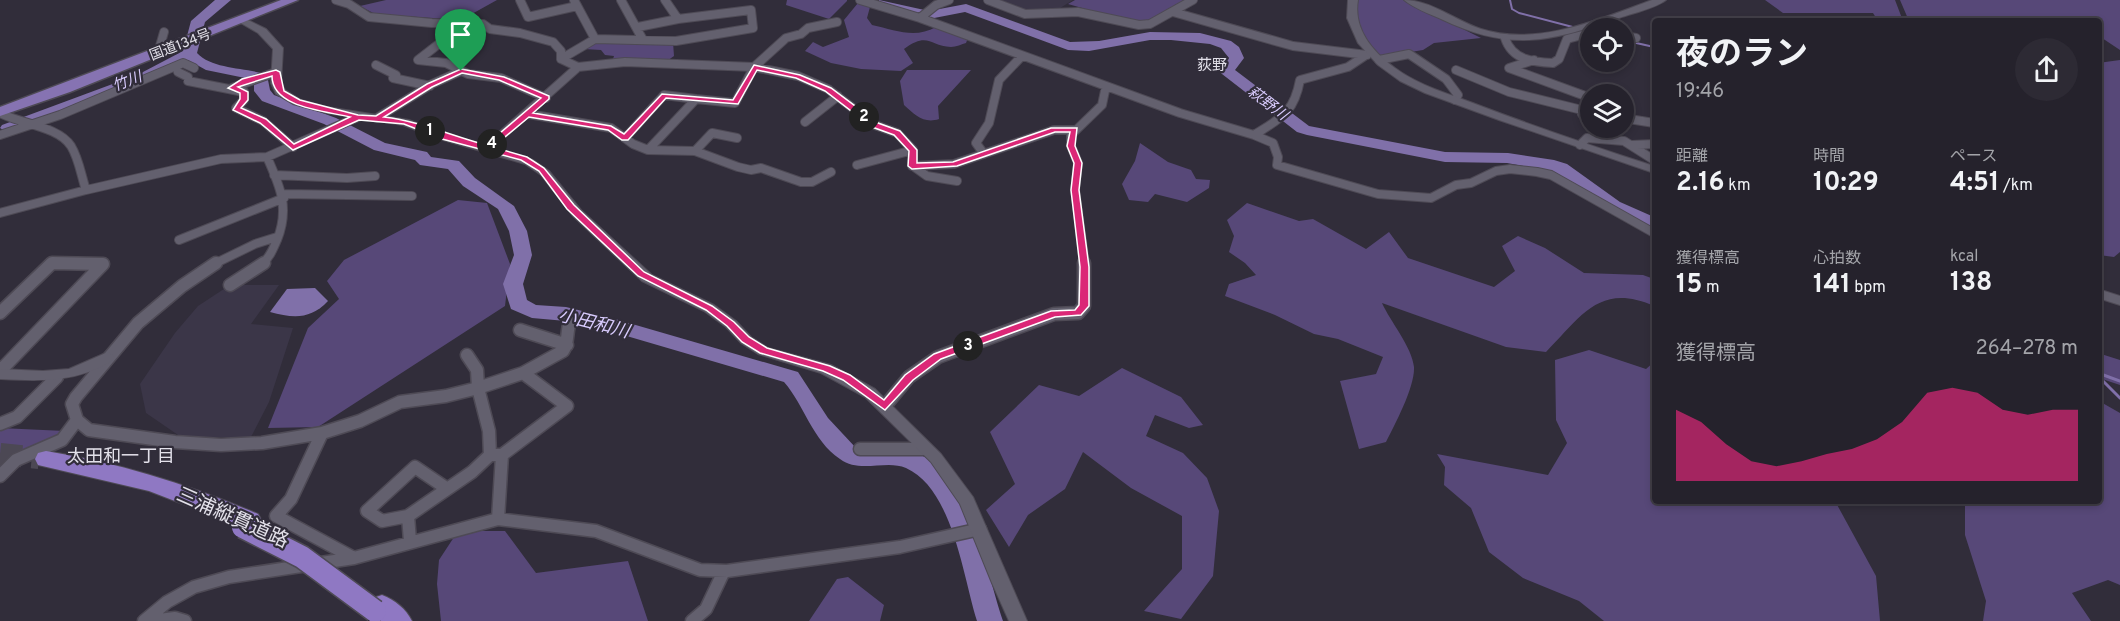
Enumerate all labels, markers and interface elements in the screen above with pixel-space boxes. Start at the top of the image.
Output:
pin [435,9,486,71]
icon: arrive [444,18,477,51]
map controls [1580,18,1634,138]
button: locate [1580,18,1634,72]
street label: 国道134号 [147,26,214,65]
text: 夜のラン [1676,35,1808,77]
button: share [2015,38,2078,101]
district label: 荻野 [1197,57,1227,76]
water label: 竹川 [110,67,147,97]
text: 19:46 [1676,79,1724,105]
water label: 萩野川 [1243,83,1292,127]
button: layers [1580,84,1634,138]
pin: 2 [849,102,879,132]
text: 2 [859,107,869,127]
pin: 1 [415,116,445,146]
text: 1 [427,121,433,141]
pin: 4 [477,129,507,159]
text: 4 [487,134,497,154]
text: 距離 [1676,147,1708,167]
text: 時間 [1813,147,1845,167]
text: ペース [1950,147,1997,167]
text: 2.16 [1676,167,1725,200]
text: 10:29 [1813,167,1879,200]
text: 4:51 [1950,167,1999,200]
text: km [1725,176,1751,196]
text: /km [1999,176,2033,196]
text: kcal [1950,247,1978,267]
text: 獲得標高 [1676,249,1740,269]
text: 心拍数 [1813,249,1861,269]
text: 138 [1950,267,1992,300]
text: 15 [1676,269,1702,302]
text: 141 [1813,269,1851,302]
text: m [1702,278,1720,298]
text: bpm [1851,278,1886,298]
water label: 小田和川 [556,305,633,345]
pin: 3 [953,331,983,361]
text: 3 [963,336,973,356]
text: 264–278 m [1975,336,2078,362]
text: 獲得標高 [1676,341,1756,367]
district label: 太田和一丁目 [67,446,175,469]
street label: 三浦縦貫道路 [172,483,292,555]

